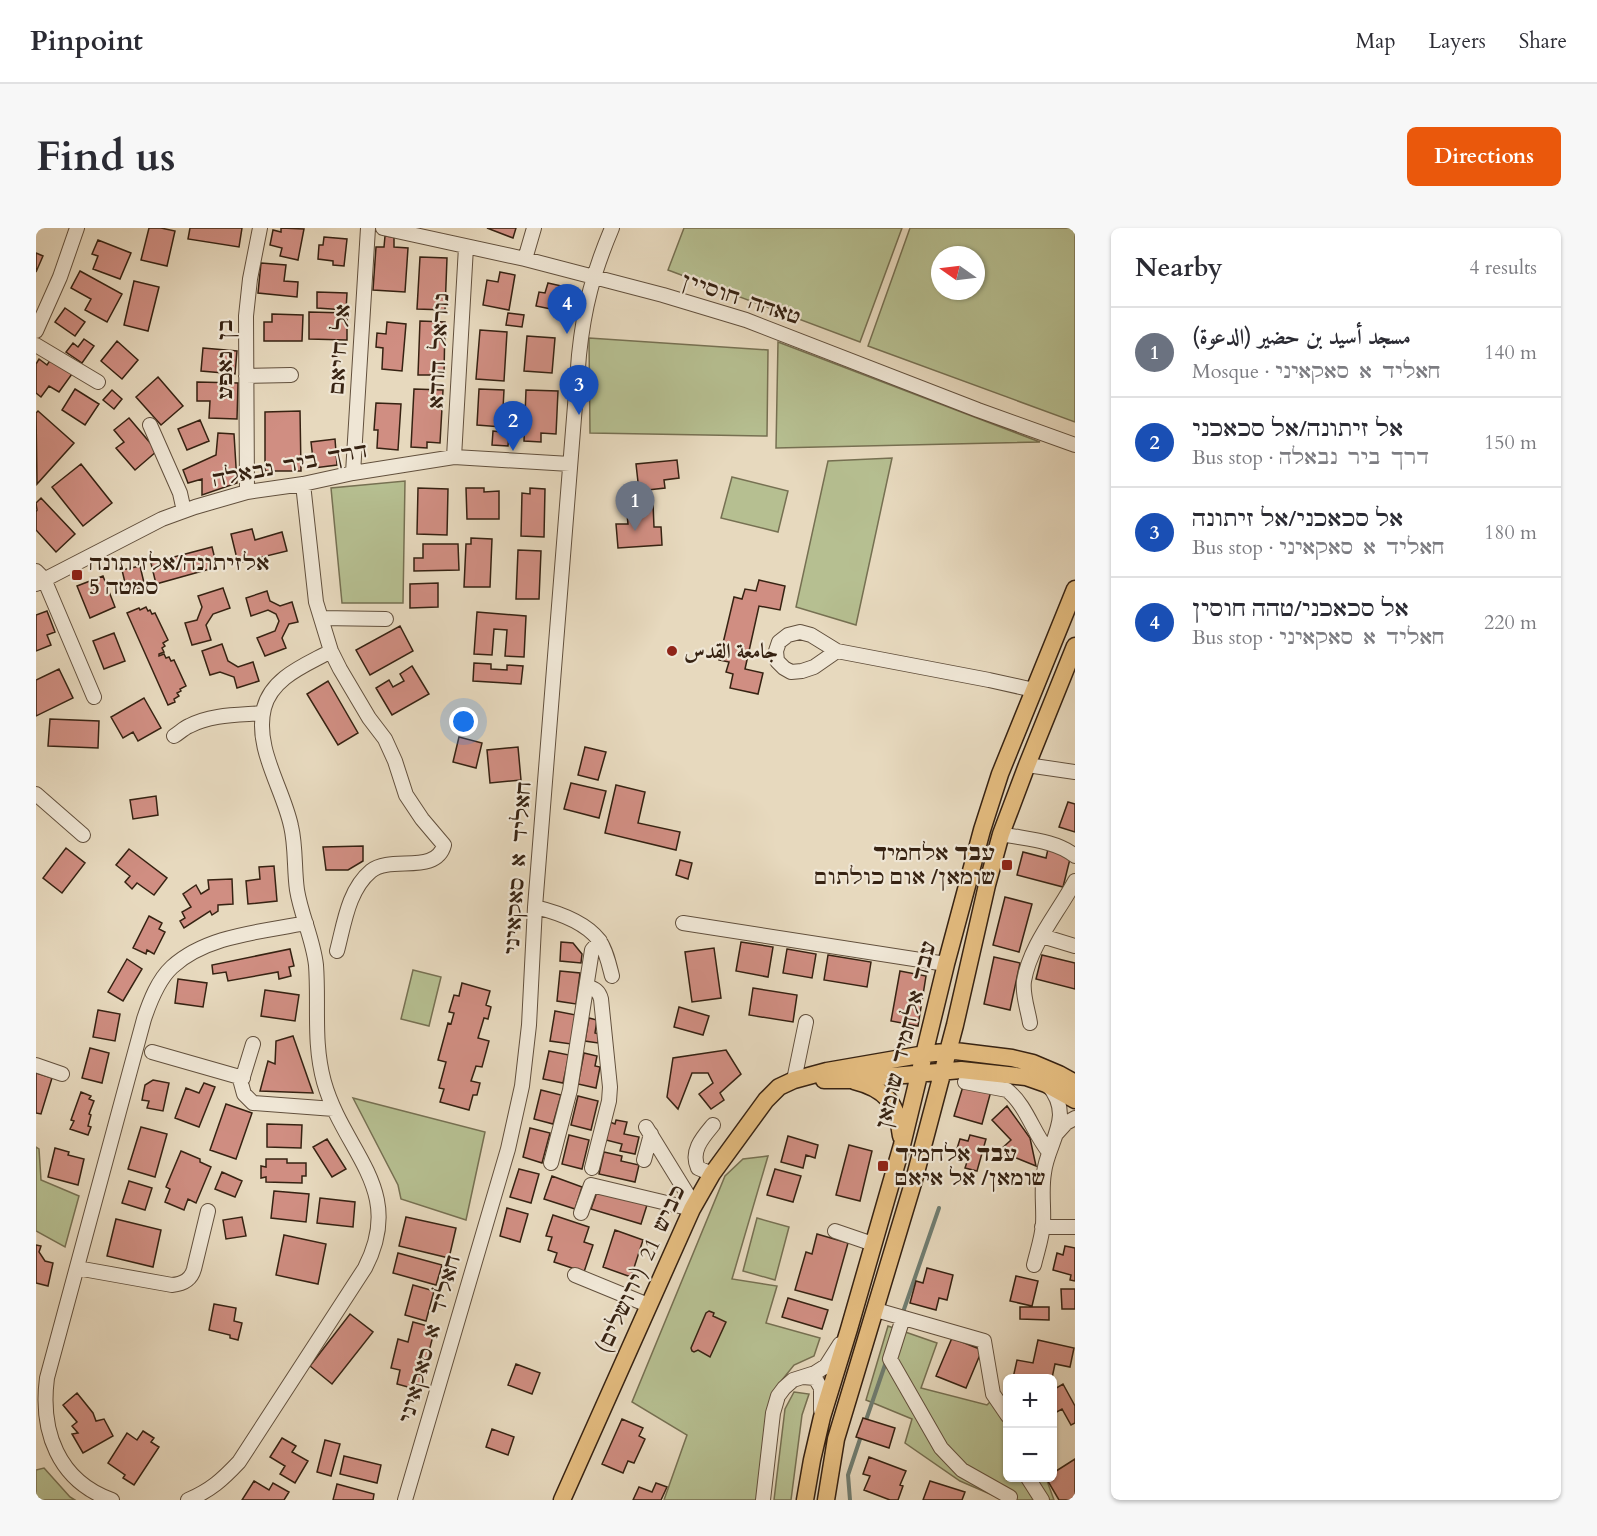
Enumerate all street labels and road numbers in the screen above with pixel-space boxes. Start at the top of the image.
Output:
street label: טאהה חוסיין [678,266,804,332]
street label: נוראל הודא [422,293,456,409]
street label: אל ח'יאם [322,303,358,395]
street label: בן נאפע [211,319,240,399]
street label: דרך ביר נבאלה [210,436,370,494]
street label: חאליד א סאקאיני [497,780,539,956]
street label: עבד אלחמיד שומאן [869,938,943,1132]
street label: כביש 21 (ירושלים) [589,1180,693,1358]
street label: חאליד א סאקאיני [392,1251,468,1427]

